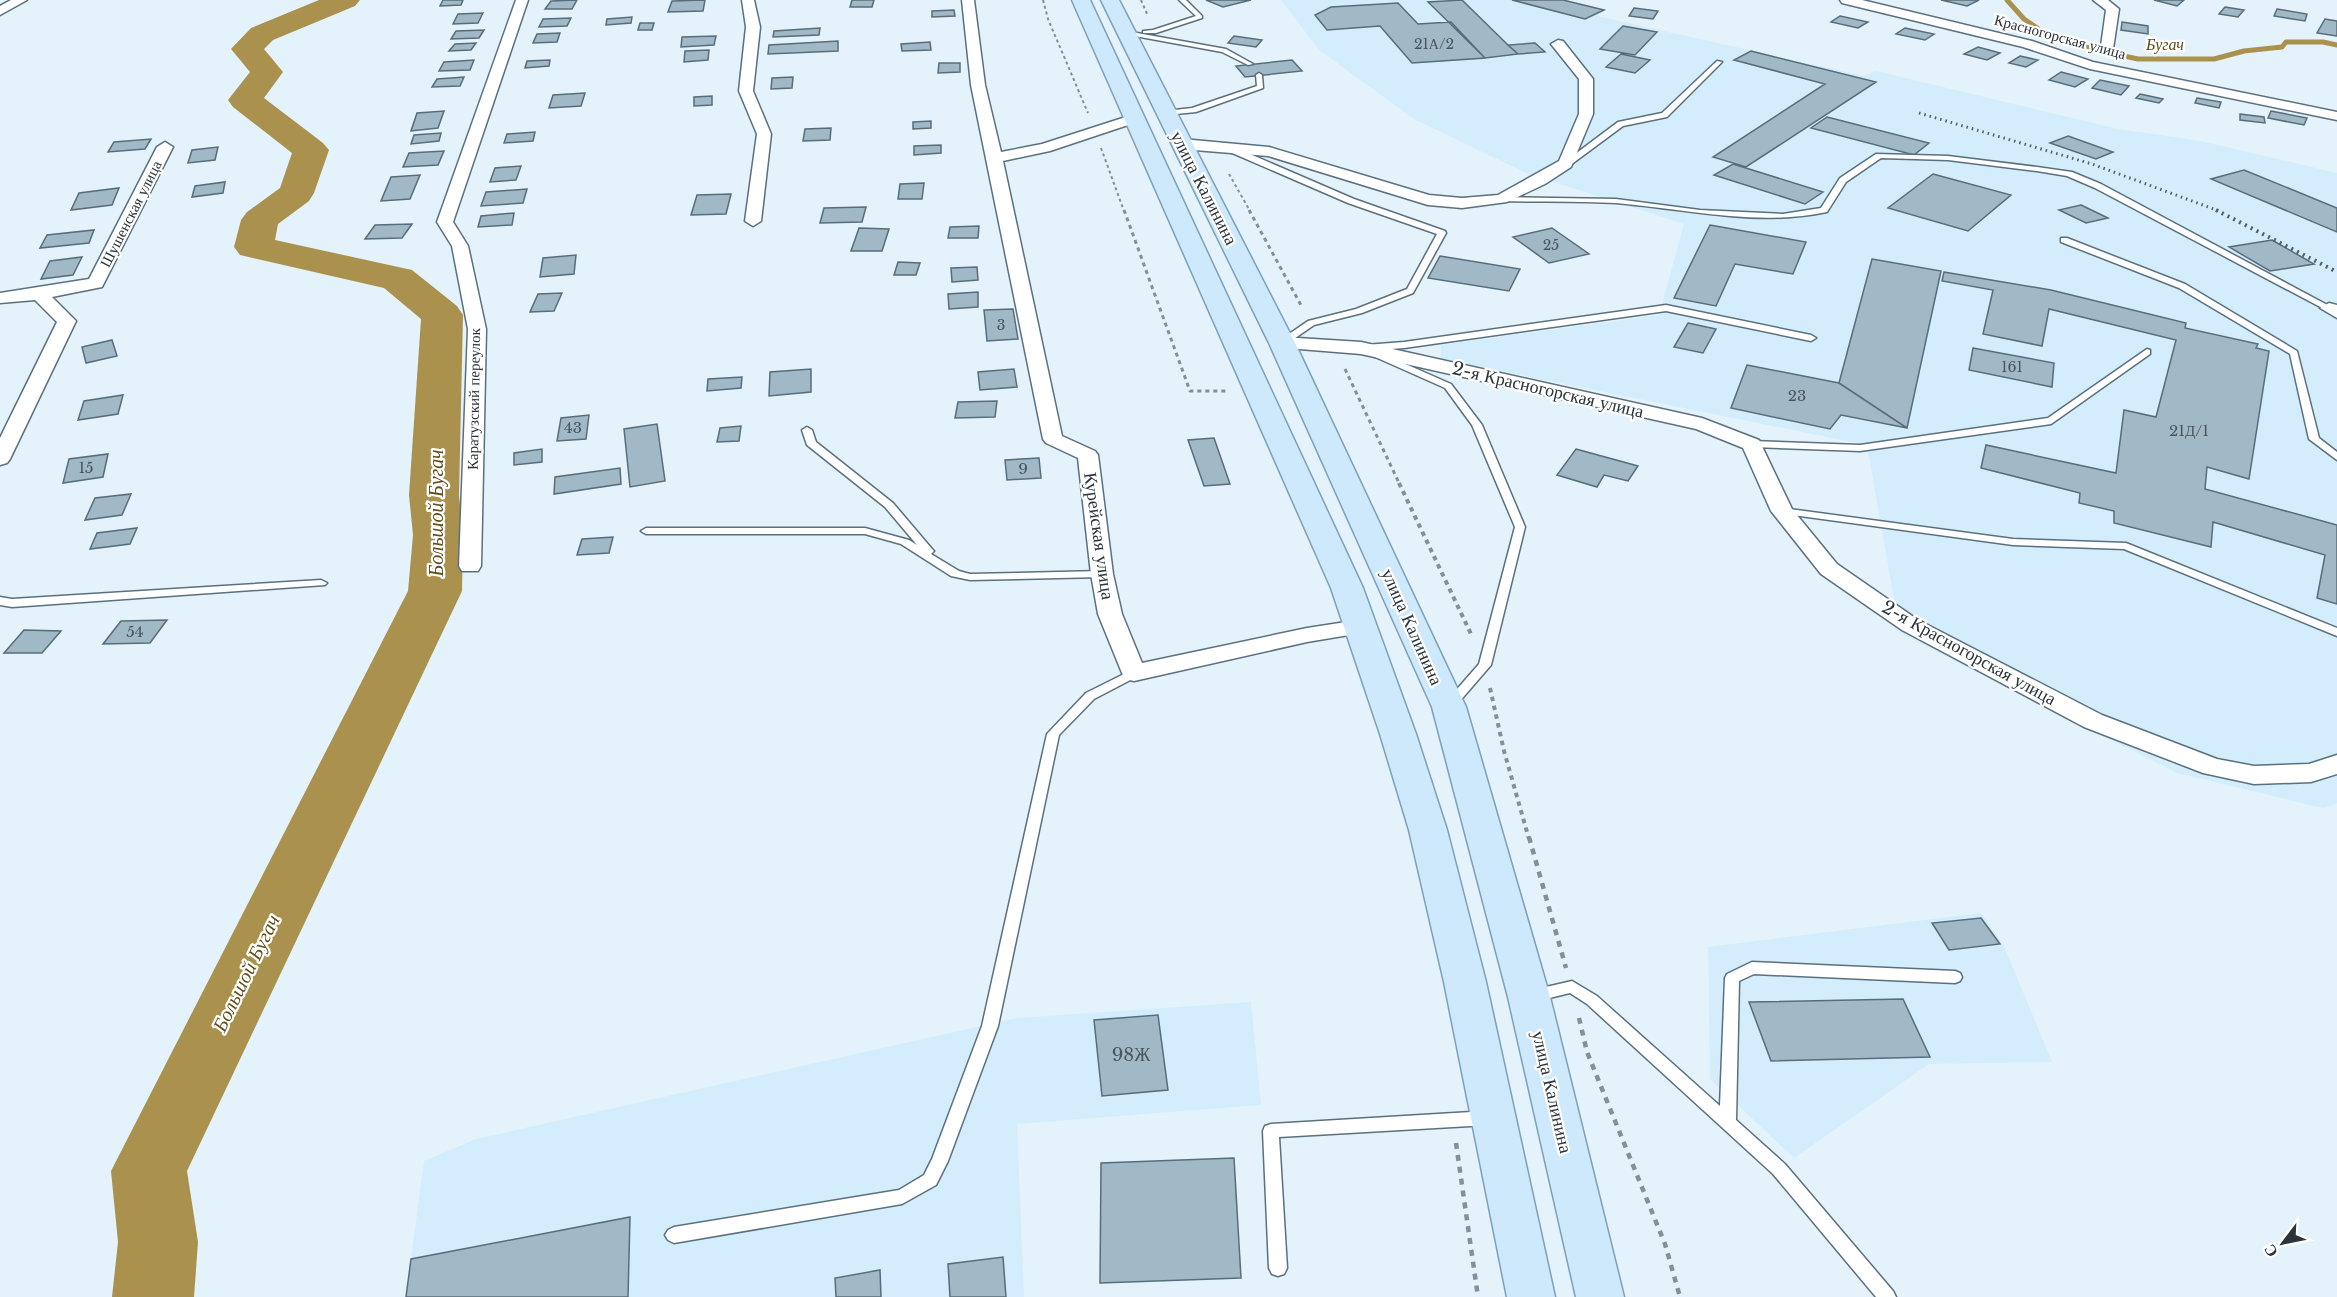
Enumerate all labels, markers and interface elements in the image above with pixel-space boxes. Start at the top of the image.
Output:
street label: Красногорская улица [1992,10,2128,63]
water label: Бугач [2145,34,2184,54]
house number: 21А/2 [1414,35,1454,53]
street label: улица Калинина [1166,127,1242,249]
street label: Шушенская улица [95,157,166,270]
house number: 25 [1543,236,1559,254]
house number: 3 [997,316,1005,334]
street label: Каратузский переулок [463,327,484,470]
street label: 2-я Красногорская улица [1450,357,1646,423]
house number: 161 [2001,358,2023,376]
house number: 23 [1788,386,1806,405]
house number: 43 [564,418,582,437]
house number: 21Д/1 [2169,421,2209,440]
water label: Большой Бугач [424,449,448,578]
house number: 15 [78,458,94,477]
house number: 9 [1018,459,1028,478]
street label: Курейская улица [1079,471,1119,601]
street label: улица Калинина [1377,565,1447,689]
street label: 2-я Красногорская улица [1878,596,2060,710]
house number: 54 [126,622,144,641]
water label: Большой Бугач [207,911,285,1036]
street label: улица Калинина [1527,1029,1577,1155]
house number: 98Ж [1112,1044,1151,1066]
north arrow [2253,1213,2313,1273]
text: С [2259,1241,2282,1261]

